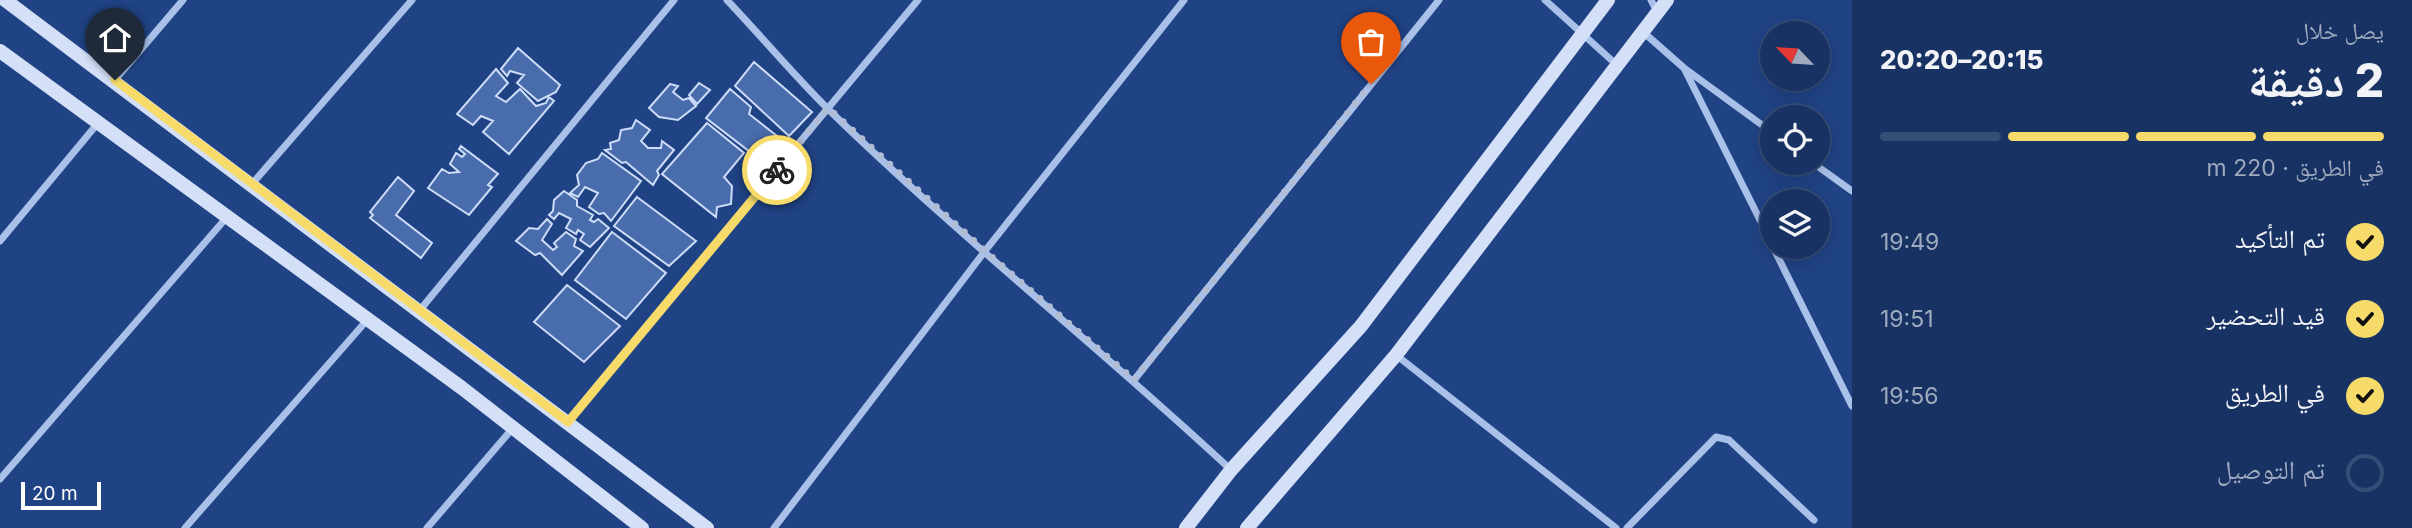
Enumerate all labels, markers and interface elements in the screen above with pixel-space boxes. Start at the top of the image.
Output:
pin [85,8,145,80]
pin [1341,12.0,1401,84]
text: يصل خلال [2296,17,2384,45]
icon: home [96,19,134,57]
north arrow [1760,21,1830,91]
map controls [1760,21,1830,259]
icon: bag [1352,23,1390,61]
text: 20:15–20:20 [1880,44,2043,75]
text: 2 دقيقة [2248,52,2384,108]
button: locate [1760,105,1830,175]
courier [742,135,812,205]
icon: bike [758,151,796,189]
text: في الطريق · 220 m [2207,154,2384,182]
button: layers [1760,189,1830,259]
text: تم التأكيد [2235,223,2325,254]
icon: check [2346,223,2384,261]
text: 19:49 [1880,228,1939,256]
text: قيد التحضير [2207,300,2325,331]
icon: check [2346,300,2384,338]
text: 19:51 [1880,305,1934,333]
text: في الطريق [2225,377,2325,408]
icon: check [2346,377,2384,415]
text: 19:56 [1880,382,1939,410]
text: تم التوصيل [2217,454,2325,485]
scale bar [21,479,102,511]
text: 20 m [32,482,78,505]

